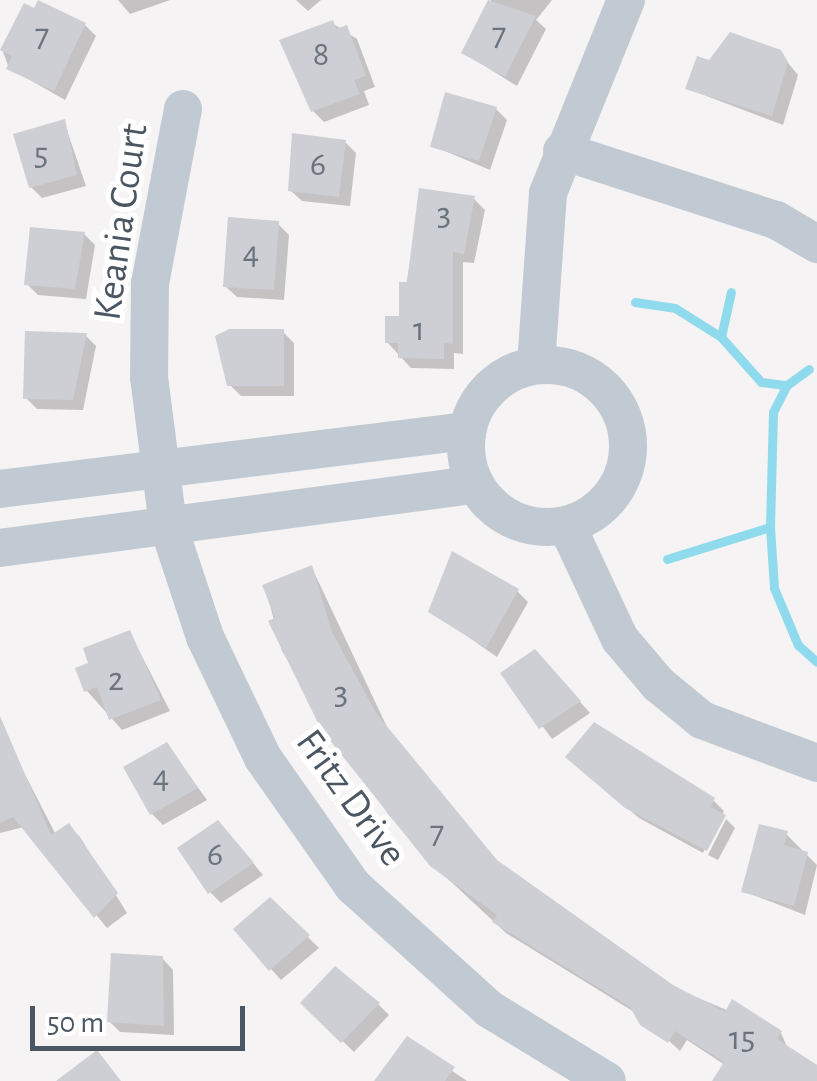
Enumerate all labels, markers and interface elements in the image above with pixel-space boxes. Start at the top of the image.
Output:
house number: 7 [492,14,506,56]
house number: 7 [35,15,49,57]
house number: 8 [313,34,329,76]
street label: Keania Court [83,121,159,323]
house number: 5 [34,134,48,176]
house number: 6 [310,144,326,186]
house number: 3 [437,194,451,236]
house number: 4 [243,233,259,275]
house number: 1 [413,309,425,351]
house number: 2 [108,659,124,701]
house number: 3 [334,673,348,715]
street label: Fritz Drive [285,720,417,876]
house number: 4 [153,757,169,799]
house number: 7 [430,812,444,854]
house number: 6 [207,834,223,876]
scale bar [35,986,250,1048]
text: 50 m [47,1008,104,1038]
house number: 15 [729,1018,755,1060]

